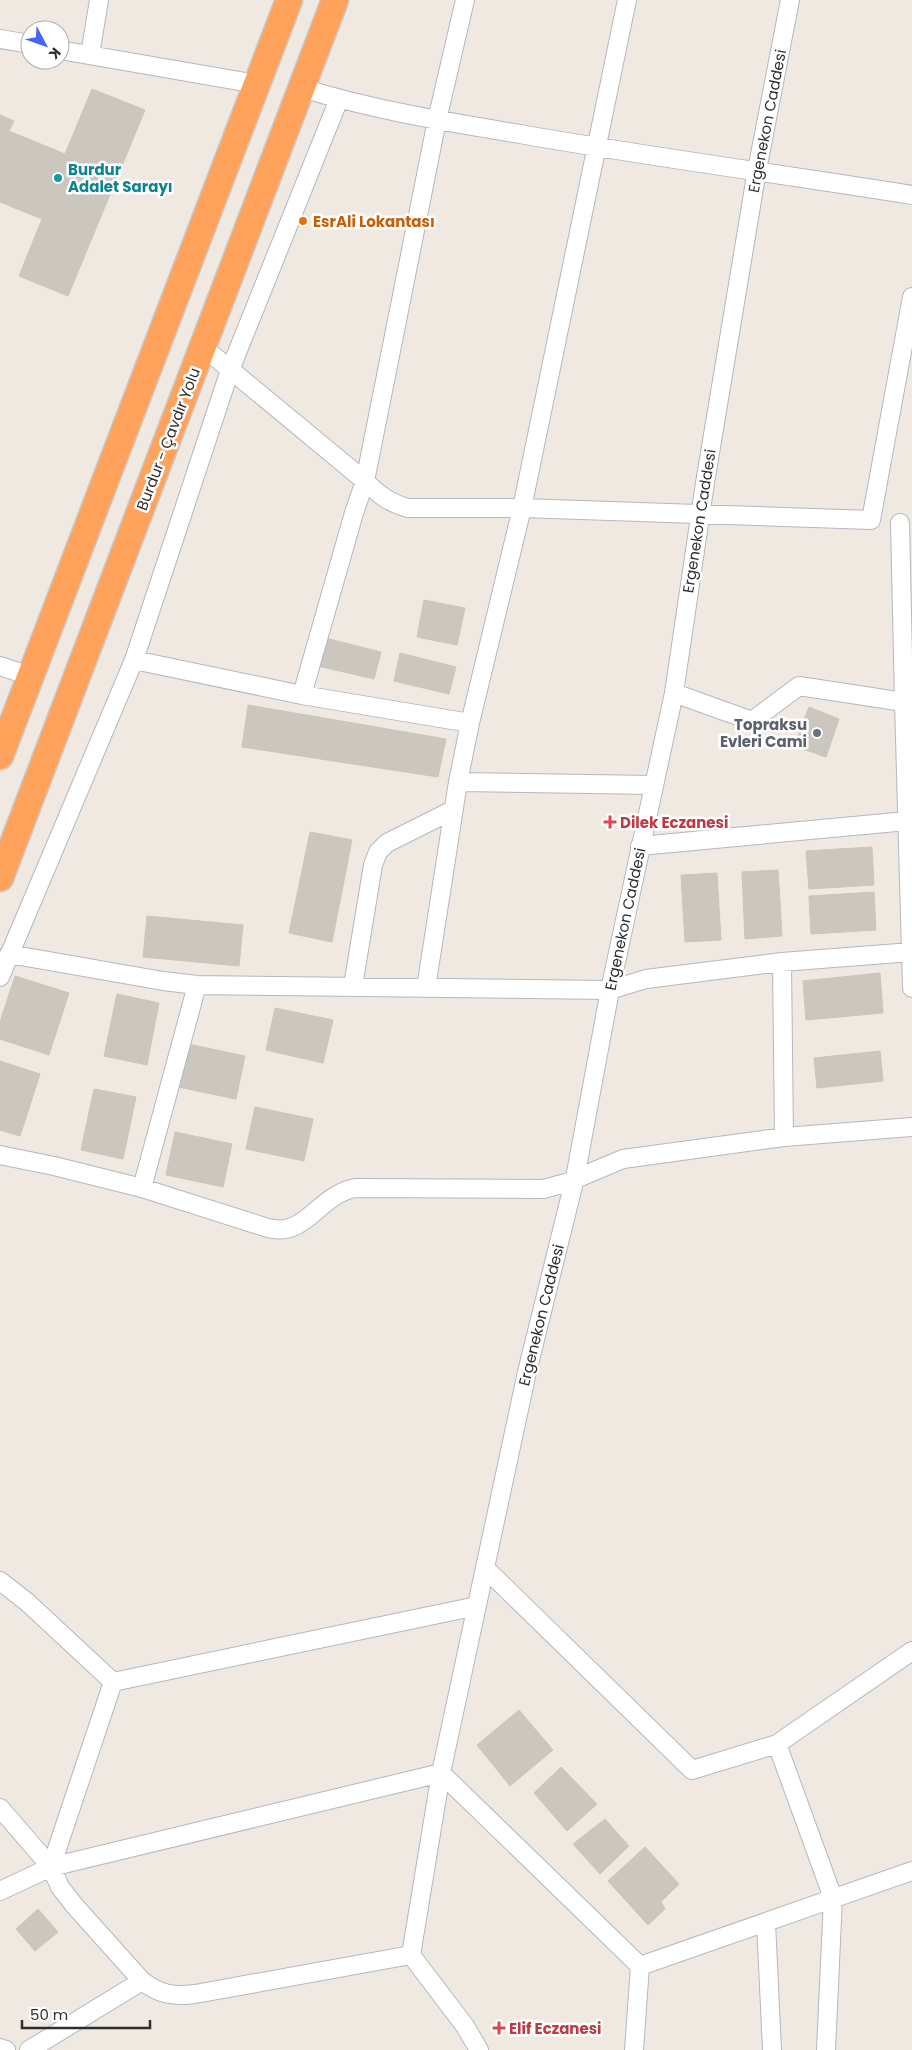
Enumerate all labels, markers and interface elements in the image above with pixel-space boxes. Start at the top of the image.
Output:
north arrow [20,20,70,70]
text: K [44,43,66,64]
street label: Ergenekon Caddesi [743,48,791,194]
place label: Burdur Adalet Sarayı [68,159,173,197]
marker: Burdur Adalet Sarayı [52,172,64,184]
place label: EsrAli Lokantası [313,211,435,232]
marker: EsrAli Lokantası [297,215,309,227]
street label: Burdur - Çavdır Yolu [131,365,205,513]
street label: Ergenekon Caddesi [677,448,721,594]
place label: Topraksu Evleri Cami [720,714,807,752]
marker: Topraksu Evleri Cami [811,727,823,739]
place label: Dilek Eczanesi [620,812,728,833]
marker: Dilek Eczanesi [604,816,616,828]
street label: Ergenekon Caddesi [600,846,650,992]
street label: Ergenekon Caddesi [513,1242,569,1388]
scale bar [22,1998,150,2030]
text: 50 m [30,2004,68,2025]
place label: Elif Eczanesi [509,2018,602,2039]
marker: Elif Eczanesi [493,2022,505,2034]

